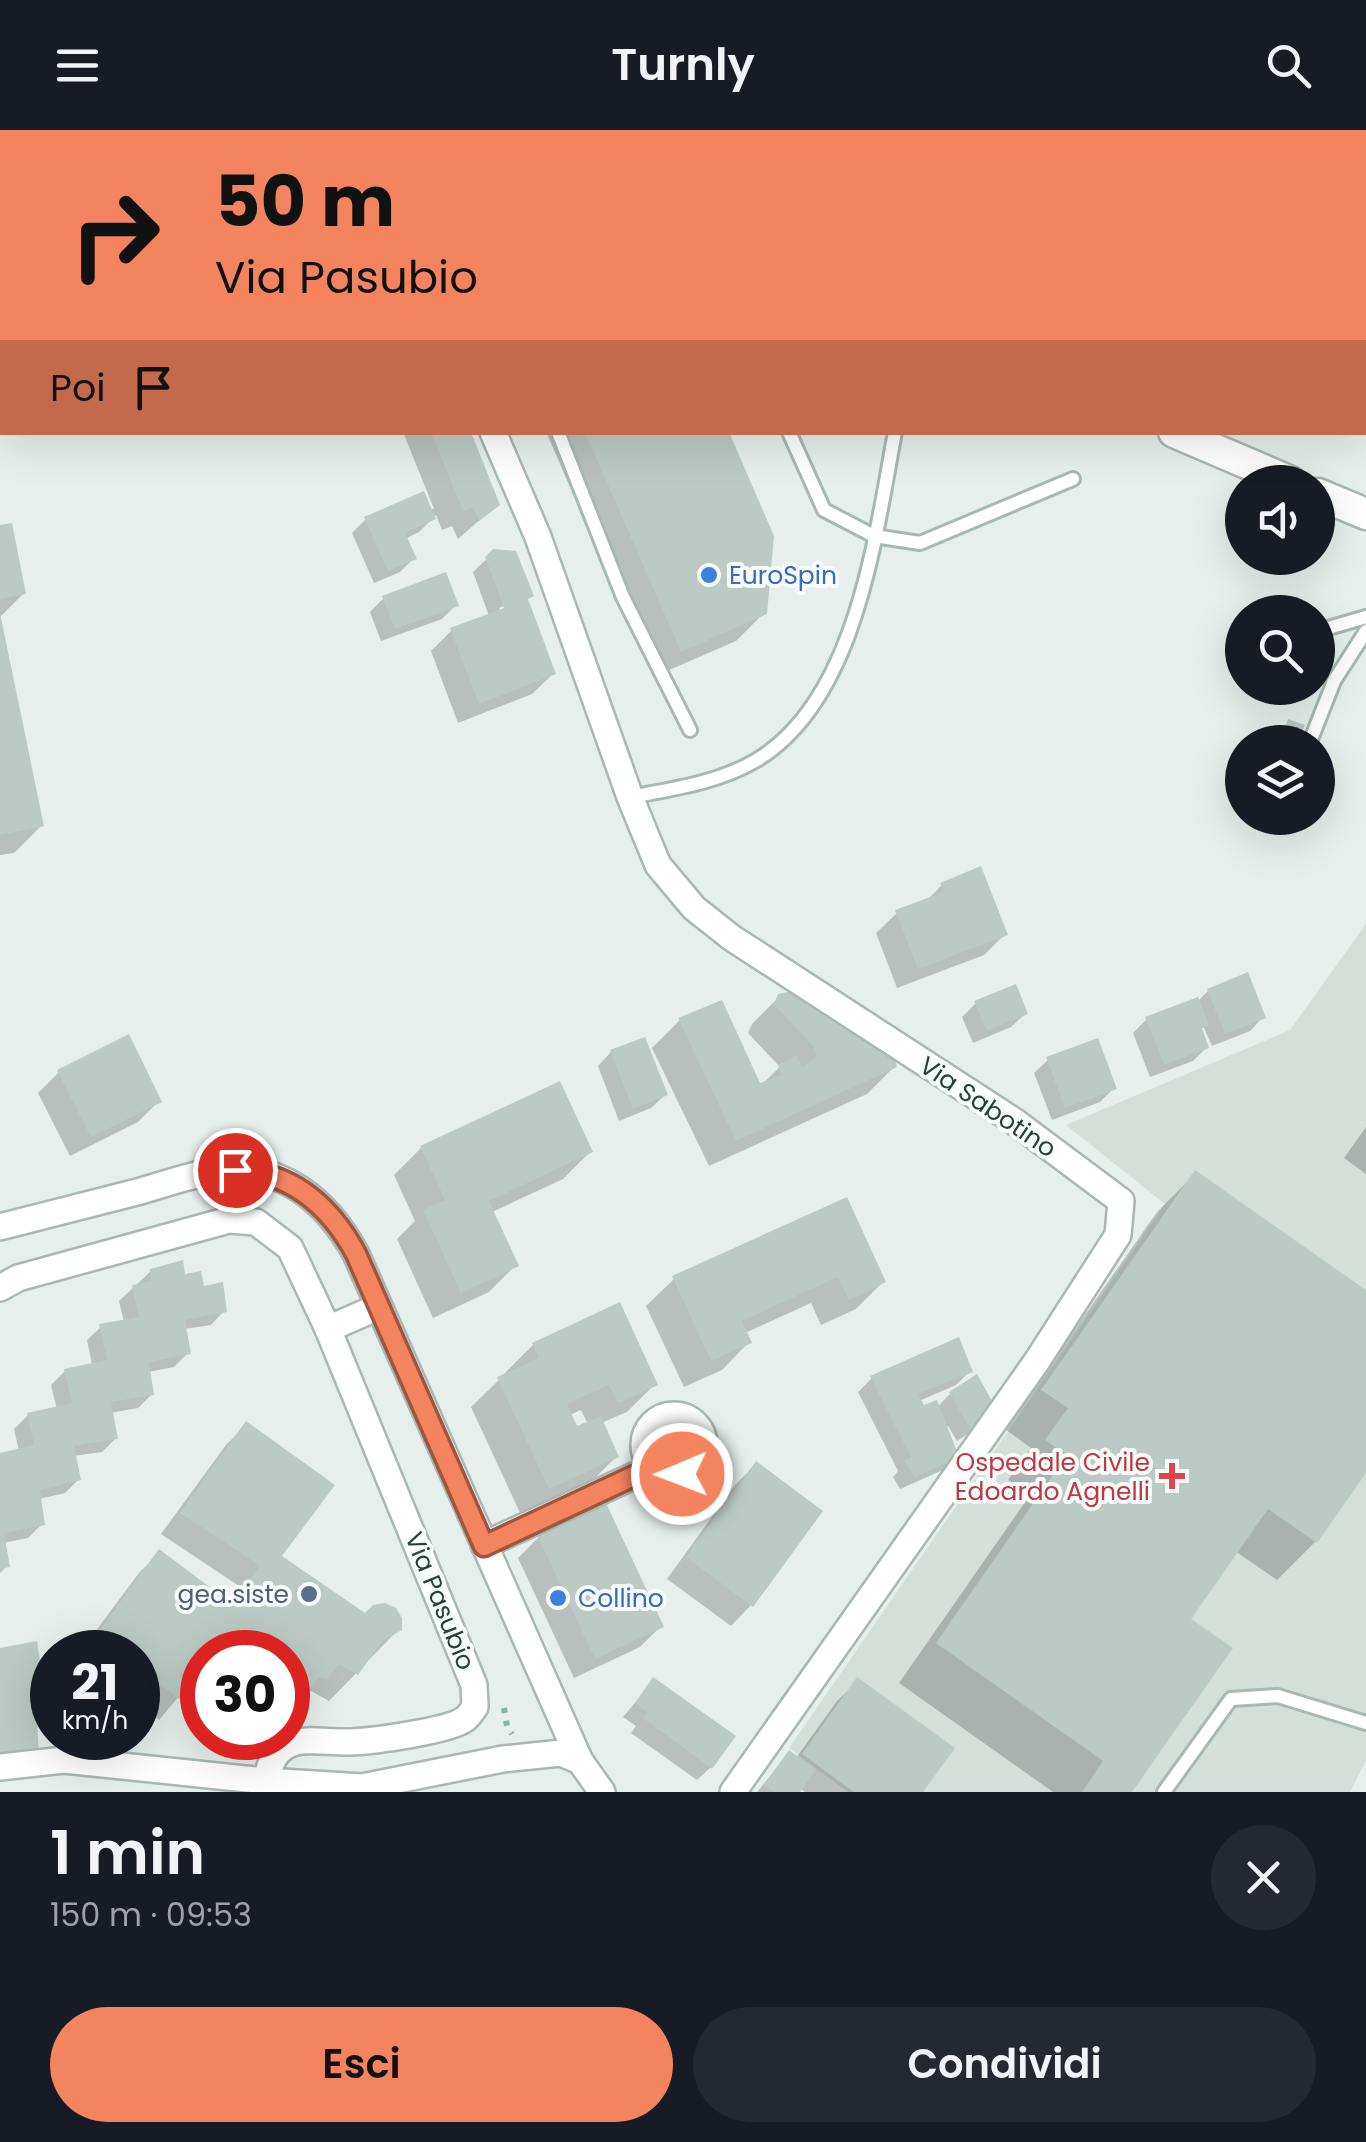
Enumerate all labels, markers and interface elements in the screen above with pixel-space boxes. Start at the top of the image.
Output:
text: Turnly [611,33,755,96]
icon: menu [50,38,105,93]
icon: search [1261,38,1316,93]
text: 50 m [215,152,395,251]
icon: right [50,170,180,300]
text: Via Pasubio [215,246,478,309]
icon: arrive [126,360,181,415]
text: Poi [50,361,106,414]
map controls [1225,465,1335,835]
button: sound [1225,465,1335,575]
place label: EuroSpin [729,558,837,593]
marker: EuroSpin [698,564,720,586]
button: search [1225,595,1335,705]
button: layers [1225,725,1335,835]
street label: Via Sabotino [913,1048,1063,1166]
pin [193,1128,278,1213]
icon: arrive [208,1143,263,1198]
position arrow [630,1422,734,1526]
place label: Ospedale Civile Edoardo Agnelli [955,1445,1150,1509]
marker: Ospedale Civile Edoardo Agnelli [1159,1463,1185,1489]
street label: Via Pasubio [396,1527,484,1675]
place label: gea.siste [178,1577,289,1612]
place label: Collino [578,1581,664,1616]
marker: gea.siste [298,1583,320,1605]
marker: Collino [547,1587,569,1609]
speed limit sign: 30 [180,1630,310,1760]
text: 21 [71,1647,119,1718]
text: km/h [62,1703,128,1738]
text: 1 min [50,1811,205,1895]
button: close [1211,1825,1316,1930]
text: 150 m · 09:53 [50,1892,252,1937]
button: Esci [50,2007,673,2122]
button: Condividi [693,2007,1316,2122]

